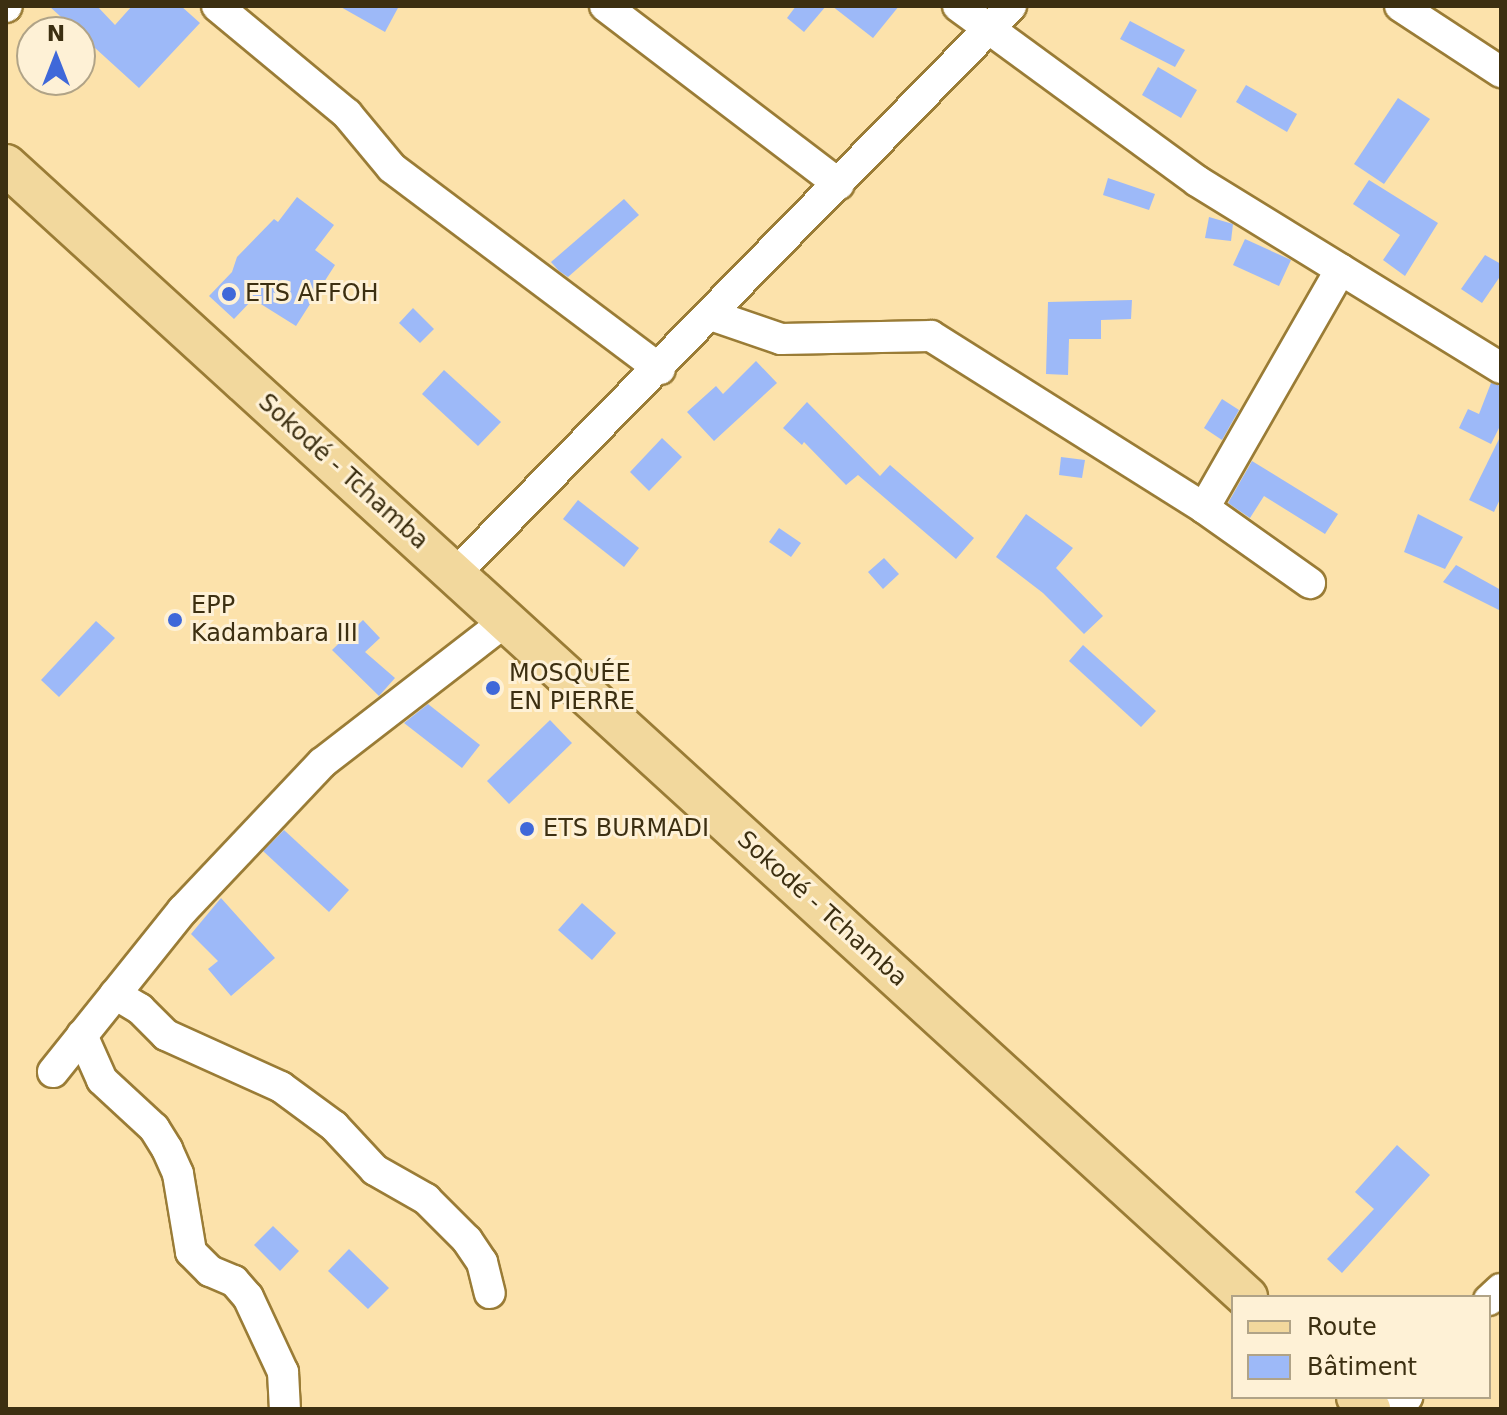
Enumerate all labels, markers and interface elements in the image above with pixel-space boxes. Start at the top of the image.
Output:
north arrow [16,16,96,96]
text: N [47,21,65,46]
place label: ETS AFFOH [245,280,379,308]
marker: ETS AFFOH [220,285,238,303]
street label: Sokodé - Tchamba [252,388,434,556]
place label: EPP Kadambara III [191,592,358,648]
marker: EPP Kadambara III [166,611,184,629]
place label: MOSQUÉE EN PIERRE [509,660,635,716]
marker: MOSQUÉE EN PIERRE [484,679,502,697]
place label: ETS BURMADI [543,815,709,843]
marker: ETS BURMADI [518,820,536,838]
street label: Sokodé - Tchamba [731,825,913,993]
legend [1231,1295,1491,1399]
text: Route [1307,1313,1377,1341]
text: Bâtiment [1307,1353,1417,1381]

